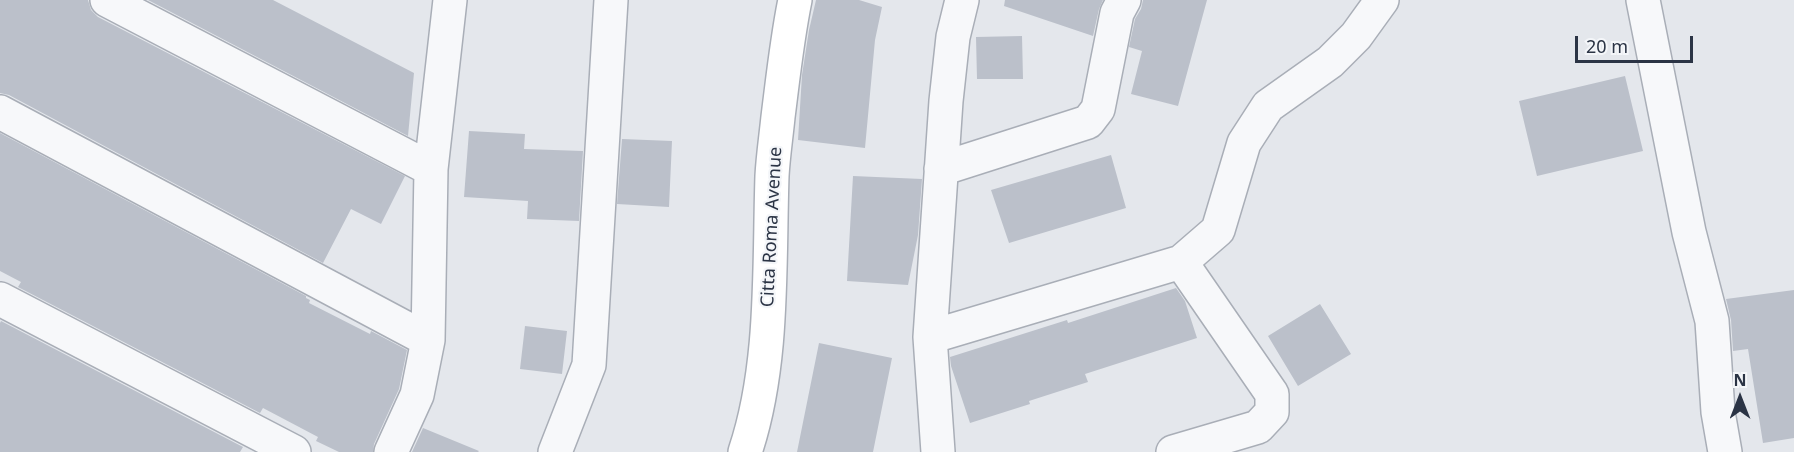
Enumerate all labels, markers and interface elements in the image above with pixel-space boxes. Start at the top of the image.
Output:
scale bar [1578,24,1696,62]
text: 20 m [1586,34,1628,58]
street label: Citta Roma Avenue [757,146,787,308]
north arrow [1710,368,1770,428]
text: N [1733,369,1747,391]

